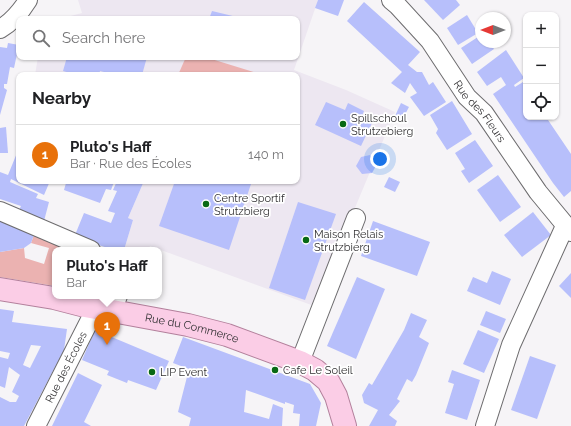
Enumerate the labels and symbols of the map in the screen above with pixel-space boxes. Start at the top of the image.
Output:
north arrow [475,12,511,48]
street label: Rue des Fleurs [451,78,508,145]
place label: Spillschoul Strutzebierg [351,112,413,138]
marker: Spillschoul Strutzebierg [338,119,348,129]
your location [370,149,390,169]
place label: Centre Sportif Strutzbierg [214,192,285,218]
marker: Centre Sportif Strutzbierg [201,199,211,209]
place label: Maison Relais Strutzbierg [314,228,383,254]
marker: Maison Relais Strutzbierg [301,235,311,245]
street label: Rue du Commerce [144,311,241,346]
pin: 1 [94,312,120,345]
street label: Rue des Écoles [43,330,90,405]
place label: Cafe Le Soleil [283,364,353,377]
marker: Cafe Le Soleil [270,365,280,375]
place label: LIP Event [160,366,207,379]
marker: LIP Event [147,367,157,377]

